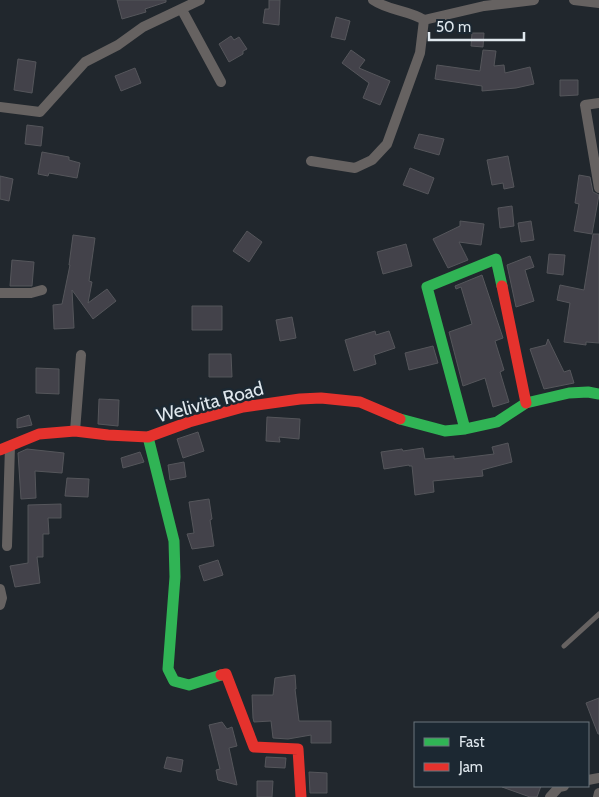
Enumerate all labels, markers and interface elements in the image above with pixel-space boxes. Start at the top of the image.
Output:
scale bar [429,10,524,42]
text: 50 m [436,18,471,36]
street label: Welivita Road [154,377,266,427]
legend [414,722,589,787]
text: Fast [459,733,484,751]
text: Jam [458,758,483,776]

